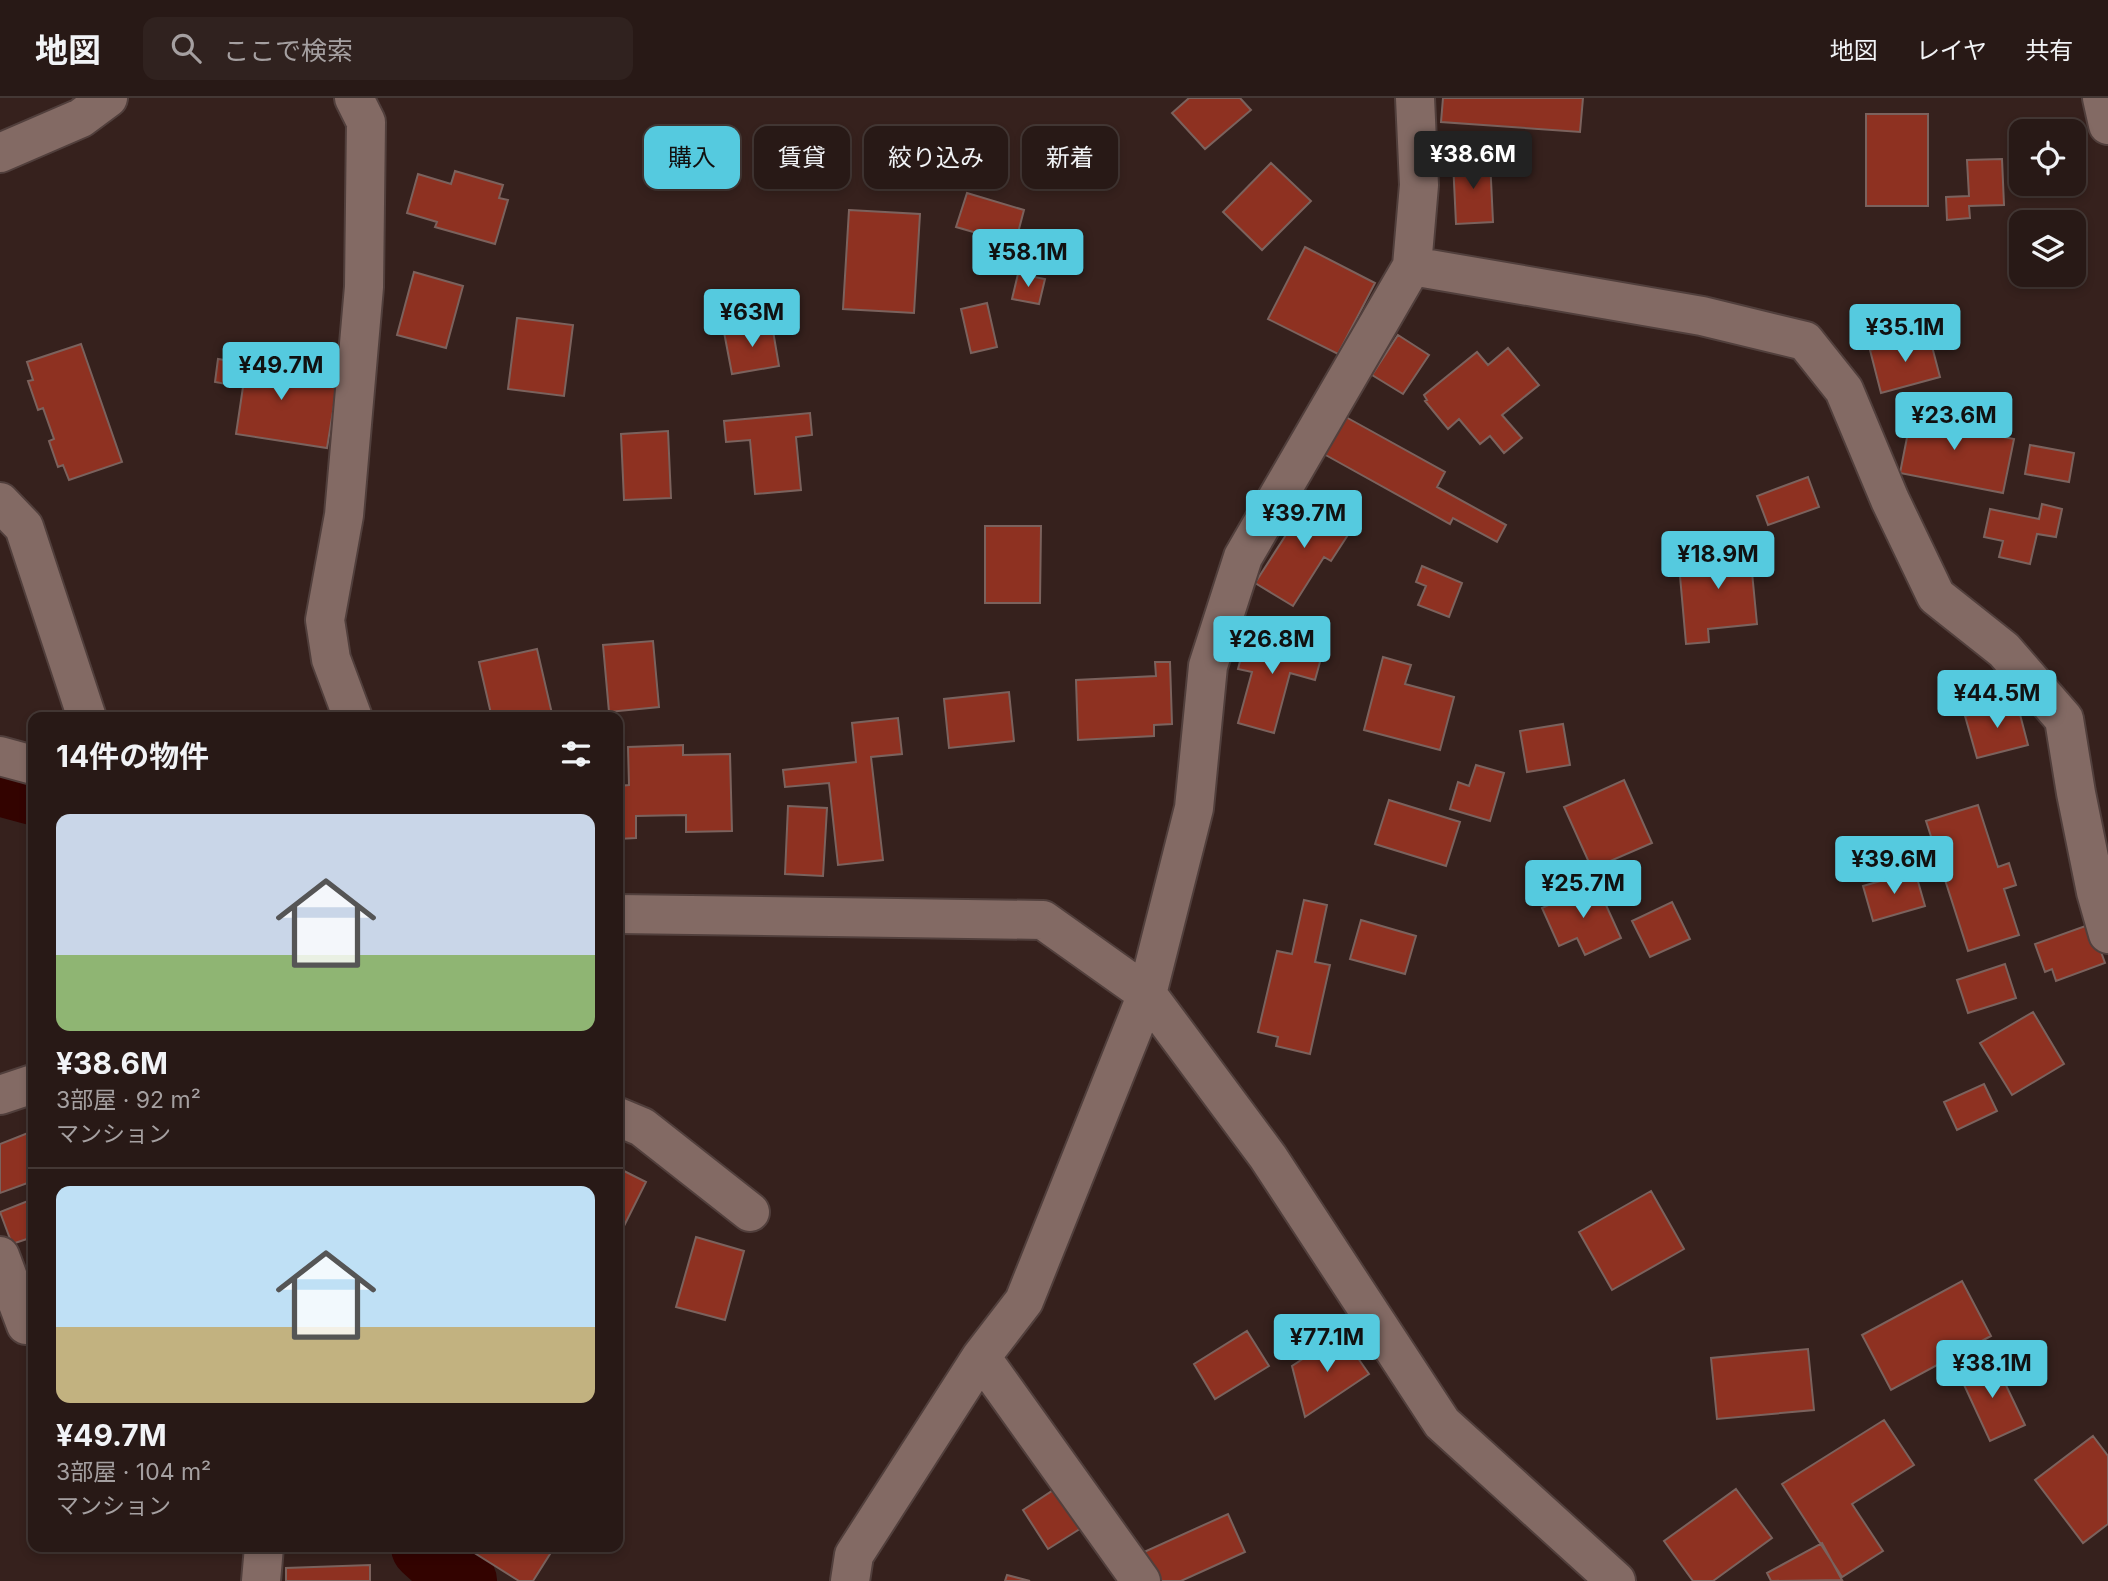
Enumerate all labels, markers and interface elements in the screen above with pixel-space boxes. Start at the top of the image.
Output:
search box [143,17,633,80]
icon: search [167,29,205,67]
text: 地図 [35,30,101,70]
text: ここで検索 [223,35,353,66]
text: 地図 [1830,36,1878,65]
text: レイヤ [1916,36,1987,65]
text: 共有 [2025,36,2073,65]
map controls [2009,119,2086,287]
button: locate [2009,119,2086,196]
chip: 購入 [644,126,740,189]
chip: 賃貸 [754,126,850,189]
chip: 絞り込み [864,126,1008,189]
chip: 新着 [1022,126,1118,189]
pin: ¥38.6M [1416,132,1530,191]
text: ¥38.6M [1430,140,1516,168]
button: layers [2009,210,2086,287]
pin: ¥58.1M [971,230,1085,289]
text: ¥58.1M [988,238,1068,266]
pin: ¥63M [711,289,793,349]
text: ¥63M [720,298,784,326]
pin: ¥35.1M [1848,304,1962,364]
text: ¥35.1M [1865,313,1945,341]
pin: ¥49.7M [224,342,338,402]
text: ¥49.7M [239,351,323,379]
pin: ¥23.6M [1897,392,2011,452]
text: ¥23.6M [1911,401,1997,429]
pin: ¥39.7M [1247,490,1361,550]
text: ¥39.7M [1262,499,1346,527]
pin: ¥18.9M [1661,532,1775,591]
text: ¥18.9M [1677,540,1759,568]
pin: ¥26.8M [1215,616,1329,676]
text: ¥26.8M [1229,625,1315,653]
pin: ¥44.5M [1940,670,2054,730]
text: ¥44.5M [1953,679,2041,707]
icon: filters [557,735,595,773]
text: 14件の物件 [56,738,209,774]
pin: ¥39.6M [1837,836,1951,896]
text: ¥39.6M [1851,845,1937,873]
icon: home [263,860,389,986]
pin: ¥25.7M [1526,860,1640,920]
text: ¥25.7M [1541,869,1625,897]
text: ¥38.6M [56,1045,168,1081]
text: 3部屋 · 92 m² [56,1086,201,1114]
text: マンション [56,1120,171,1148]
icon: home [263,1232,389,1358]
pin: ¥77.1M [1270,1314,1384,1374]
text: ¥77.1M [1290,1323,1364,1351]
pin: ¥38.1M [1935,1340,2049,1400]
text: ¥38.1M [1952,1349,2032,1377]
text: ¥49.7M [56,1417,167,1453]
text: 3部屋 · 104 m² [56,1458,211,1486]
text: マンション [56,1492,171,1520]

